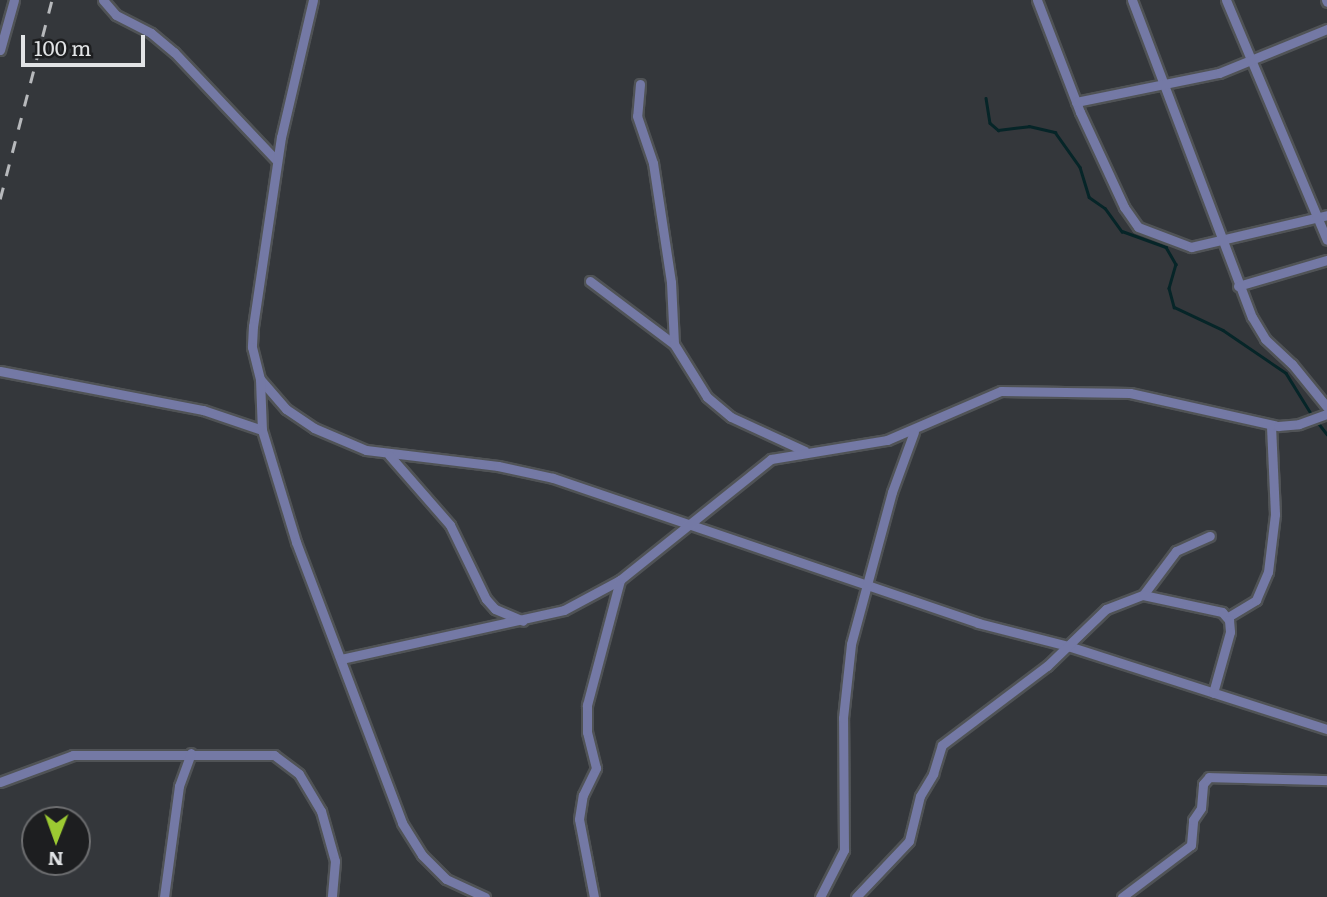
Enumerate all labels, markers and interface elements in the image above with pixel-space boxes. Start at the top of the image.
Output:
scale bar [24,21,149,65]
text: 100 m [34,31,91,62]
north arrow [21,806,91,876]
text: N [47,846,64,874]

